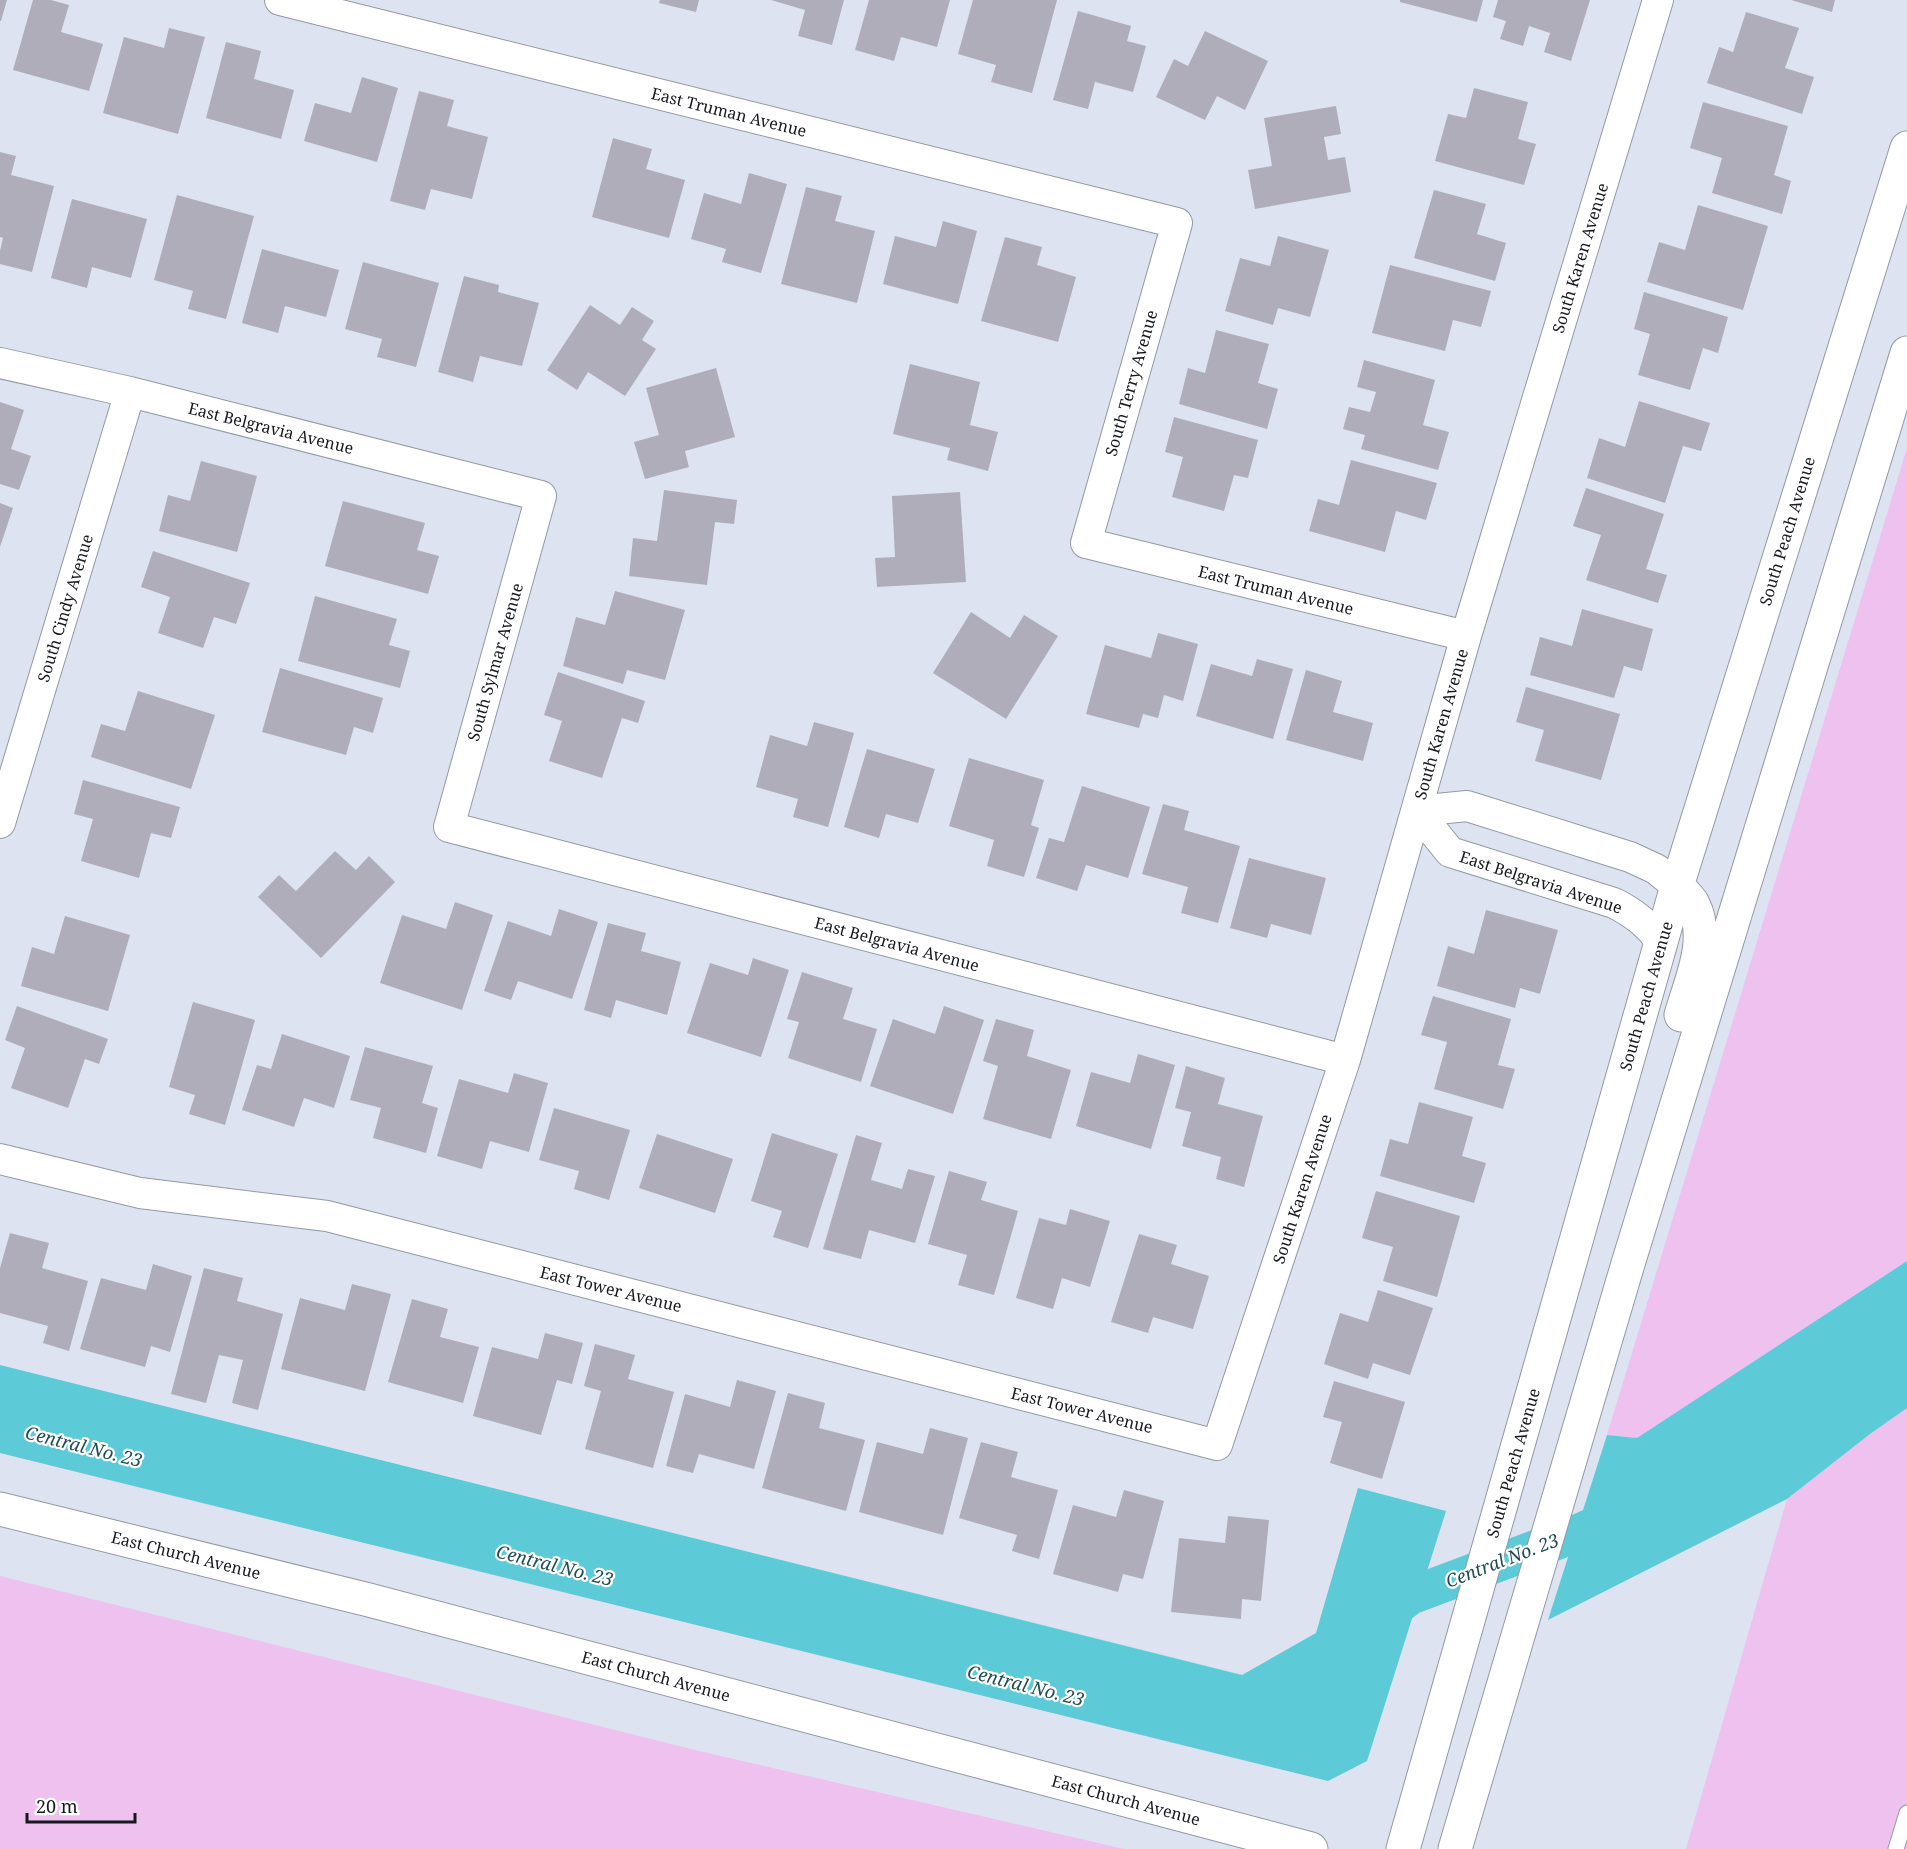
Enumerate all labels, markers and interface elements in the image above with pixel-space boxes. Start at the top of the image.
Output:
street label: East Truman Avenue [649,82,809,142]
street label: South Karen Avenue [1547,180,1613,336]
street label: South Terry Avenue [1100,307,1162,459]
street label: East Belgravia Avenue [186,397,356,459]
street label: South Peach Avenue [1754,454,1820,608]
street label: South Cindy Avenue [32,531,98,685]
street label: East Truman Avenue [1196,560,1356,620]
street label: South Sylmar Avenue [462,580,528,744]
street label: South Karen Avenue [1409,646,1473,802]
street label: East Belgravia Avenue [1457,845,1625,919]
street label: East Belgravia Avenue [812,911,982,977]
street label: South Peach Avenue [1614,919,1678,1073]
street label: South Karen Avenue [1267,1111,1337,1267]
street label: East Tower Avenue [538,1261,684,1317]
street label: East Tower Avenue [1009,1382,1155,1438]
street label: South Peach Avenue [1481,1386,1545,1540]
water label: Central No. 23 [23,1420,145,1472]
street label: East Church Avenue [109,1526,263,1584]
water label: Central No. 23 [1442,1527,1562,1593]
water label: Central No. 23 [494,1539,616,1591]
street label: East Church Avenue [579,1646,733,1706]
water label: Central No. 23 [965,1659,1087,1711]
street label: East Church Avenue [1049,1770,1203,1830]
scale bar [27,1786,135,1824]
text: 20 m [36,1794,78,1818]

